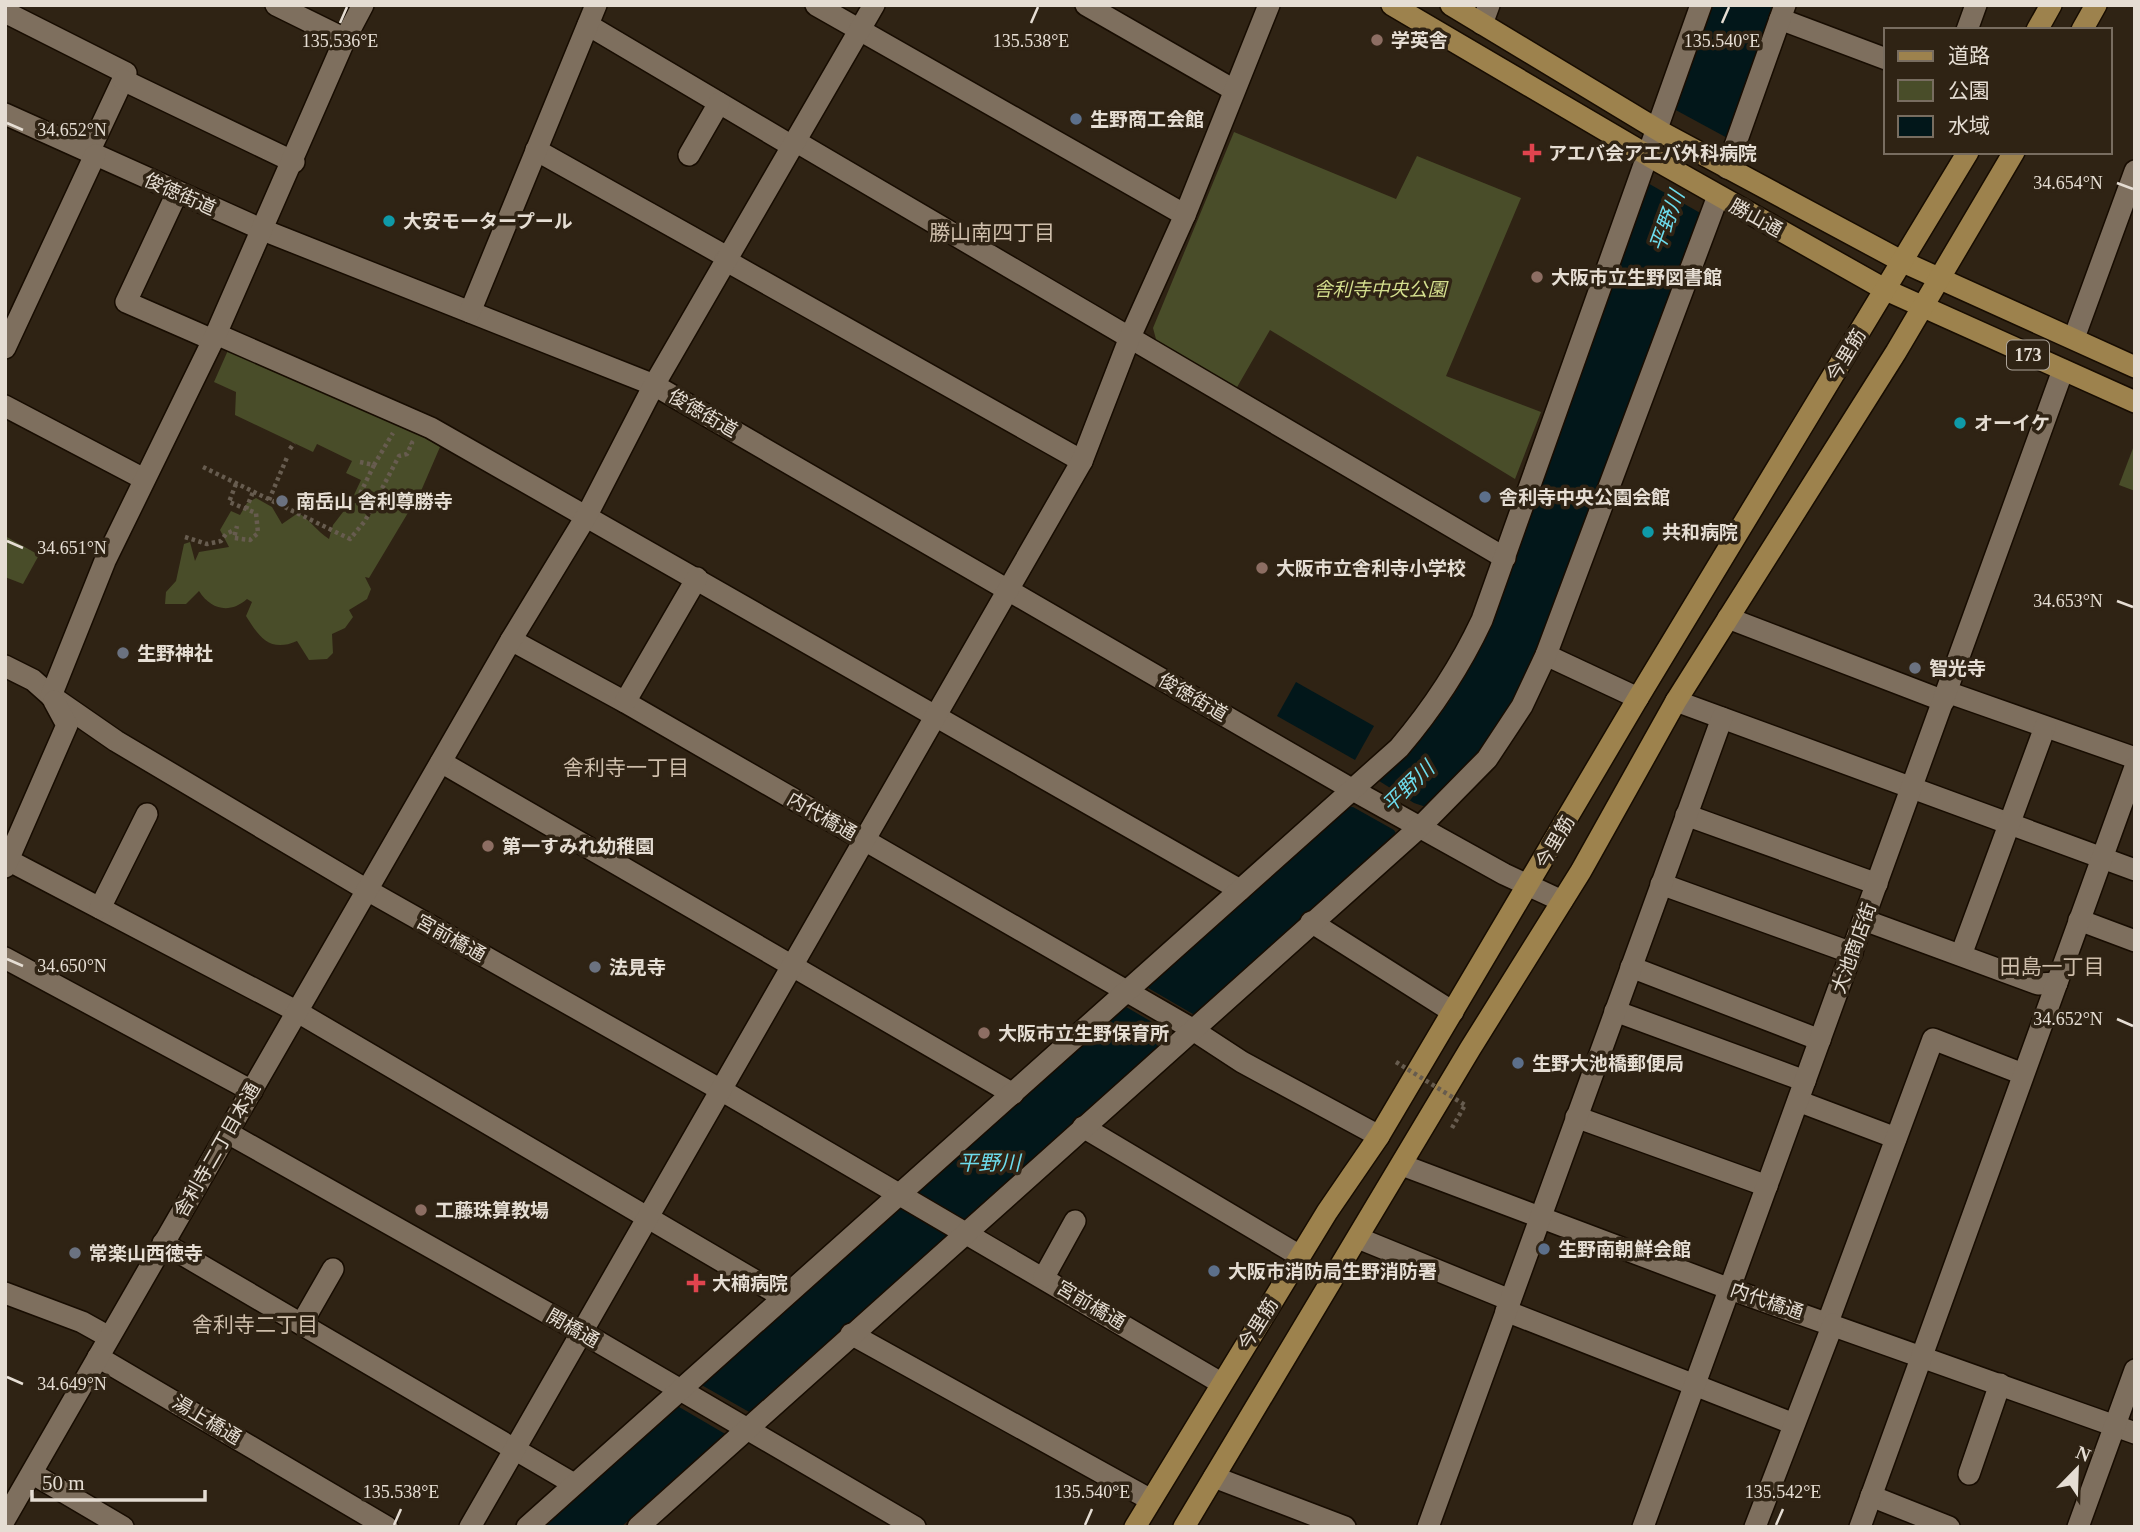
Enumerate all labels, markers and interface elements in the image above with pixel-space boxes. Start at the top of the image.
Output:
legend [1884,28,2112,154]
place label: 学英舎 [1391,30,1448,51]
text: 135.536°E [302,31,378,51]
text: 135.538°E [993,31,1069,51]
text: 135.540°E [1684,31,1760,51]
marker: 学英舎 [1369,32,1385,48]
text: 道路 [1948,44,1990,68]
text: 公園 [1948,79,1990,103]
place label: 生野商工会館 [1090,109,1204,130]
marker: 生野商工会館 [1068,111,1084,127]
text: 水域 [1948,114,1990,138]
text: 34.652°N [37,120,107,140]
marker: アエバ会アエバ外科病院 [1522,143,1542,163]
place label: アエバ会アエバ外科病院 [1548,143,1757,164]
street label: 俊徳街道 [141,169,219,219]
text: 34.654°N [2033,173,2103,193]
water label: 平野川 [1645,185,1690,255]
street label: 勝山通 [1726,195,1786,241]
place label: 大安モータープール [403,211,573,232]
marker: 大安モータープール [381,213,397,229]
district label: 勝山南四丁目 [929,221,1055,245]
place label: 大阪市立生野図書館 [1551,267,1722,288]
marker: 大阪市立生野図書館 [1529,269,1545,285]
park label: 舎利寺中央公園 [1313,279,1449,300]
street label: 今里筋 [1822,325,1870,385]
road number: 173 [2007,340,2049,370]
street label: 俊徳街道 [665,385,741,441]
place label: オーイケ [1974,413,2050,434]
marker: オーイケ [1952,415,1968,431]
place label: 舎利寺中央公園会館 [1499,487,1670,508]
marker: 舎利寺中央公園会館 [1477,489,1493,505]
place label: 南岳山 舎利尊勝寺 [296,491,453,512]
marker: 南岳山 舎利尊勝寺 [274,493,290,509]
place label: 共和病院 [1662,522,1738,543]
marker: 共和病院 [1640,524,1656,540]
text: 34.651°N [37,538,107,558]
place label: 大阪市立舎利寺小学校 [1276,558,1466,579]
marker: 大阪市立舎利寺小学校 [1254,560,1270,576]
text: 34.653°N [2033,591,2103,611]
place label: 生野神社 [137,643,213,664]
marker: 生野神社 [115,645,131,661]
place label: 智光寺 [1929,658,1986,679]
marker: 智光寺 [1907,660,1923,676]
street label: 俊徳街道 [1155,669,1231,725]
water label: 平野川 [1377,755,1440,818]
district label: 舎利寺一丁目 [563,756,689,780]
street label: 内代橋通 [784,788,860,844]
street label: 今里筋 [1532,812,1578,872]
place label: 第一すみれ幼稚園 [502,836,654,857]
marker: 第一すみれ幼稚園 [480,838,496,854]
street label: 大池商店街 [1828,900,1880,996]
street label: 宮前橋通 [413,910,489,966]
district label: 田島一丁目 [2000,955,2105,979]
text: 34.650°N [37,956,107,976]
place label: 法見寺 [609,957,666,978]
marker: 法見寺 [587,959,603,975]
text: 34.652°N [2033,1009,2103,1029]
place label: 大阪市立生野保育所 [998,1023,1169,1044]
marker: 大阪市立生野保育所 [976,1025,992,1041]
place label: 生野大池橋郵便局 [1532,1053,1684,1074]
marker: 生野大池橋郵便局 [1510,1055,1526,1071]
street label: 舎利寺二丁目本通 [170,1079,264,1221]
water label: 平野川 [958,1151,1022,1175]
place label: 工藤珠算教場 [435,1200,549,1221]
marker: 工藤珠算教場 [413,1202,429,1218]
place label: 生野南朝鮮会館 [1558,1239,1691,1260]
marker: 生野南朝鮮会館 [1536,1241,1552,1257]
place label: 常楽山西徳寺 [89,1243,203,1264]
marker: 常楽山西徳寺 [67,1245,83,1261]
place label: 大阪市消防局生野消防署 [1228,1261,1437,1282]
marker: 大阪市消防局生野消防署 [1206,1263,1222,1279]
marker: 大楠病院 [686,1273,706,1293]
place label: 大楠病院 [712,1273,788,1294]
street label: 宮前橋通 [1053,1276,1129,1334]
street label: 内代橋通 [1728,1279,1806,1323]
street label: 今里筋 [1234,1294,1282,1354]
street label: 開橋通 [543,1305,603,1351]
district label: 舎利寺二丁目 [192,1313,318,1337]
text: 34.649°N [37,1374,107,1394]
street label: 湯上橋通 [169,1391,245,1449]
north arrow [2042,1434,2112,1504]
text: N [2073,1441,2094,1466]
scale bar [32,1458,205,1502]
text: 50 m [42,1471,85,1495]
text: 135.538°E [363,1482,439,1502]
text: 135.540°E [1054,1482,1130,1502]
text: 135.542°E [1745,1482,1821,1502]

